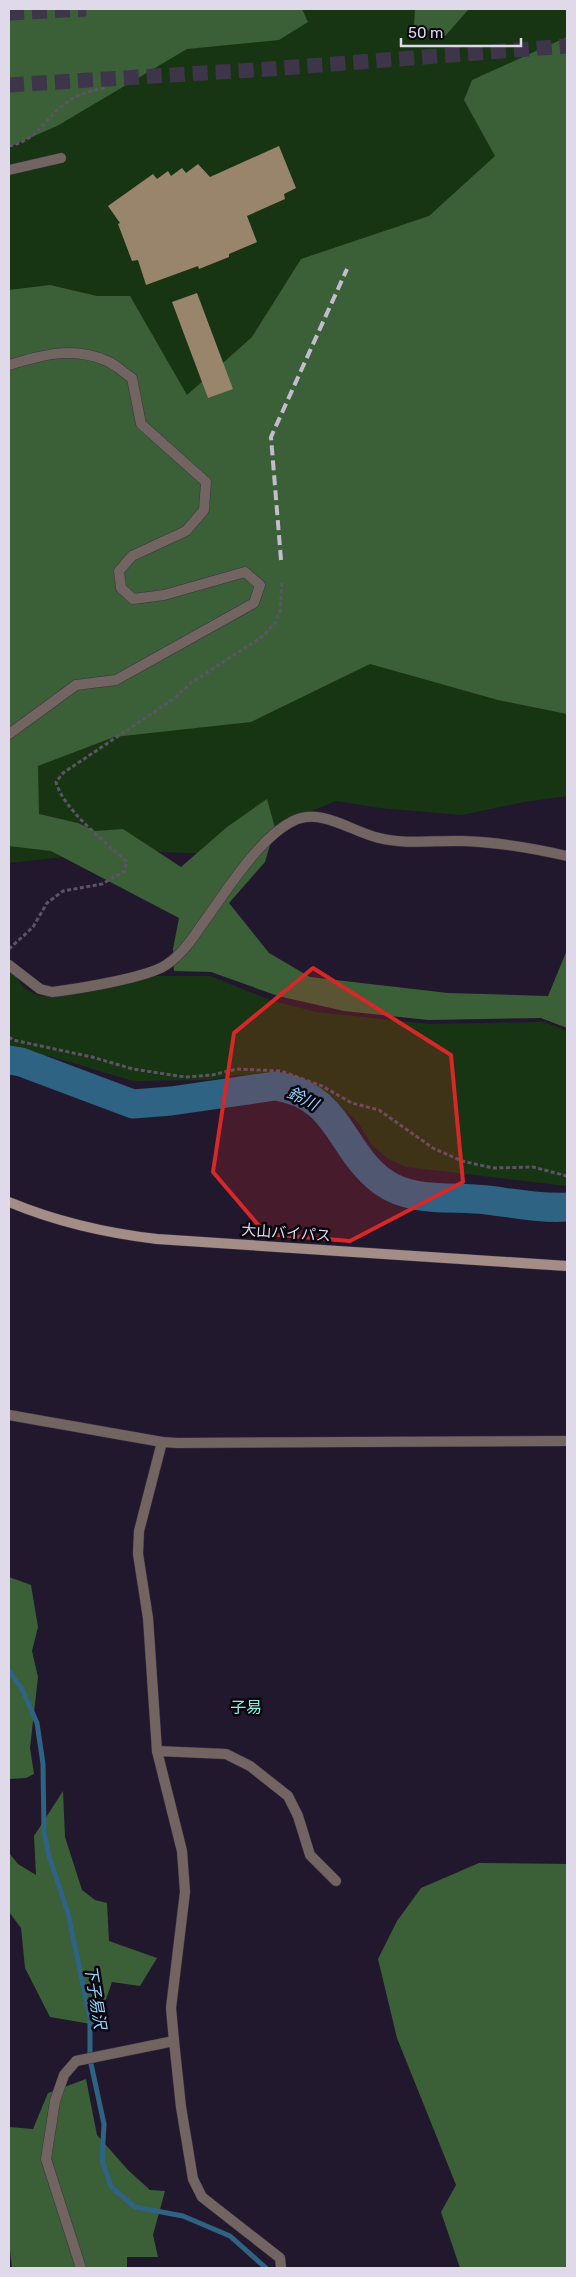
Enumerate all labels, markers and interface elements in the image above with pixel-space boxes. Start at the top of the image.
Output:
scale bar [401,15,521,47]
text: 50 m [408,24,443,42]
water label: 鈴川 [284,1083,323,1115]
street label: 大山バイパス [241,1221,331,1245]
district label: 子易 [230,1698,262,1717]
water label: 下子易沢 [81,1964,110,2032]

